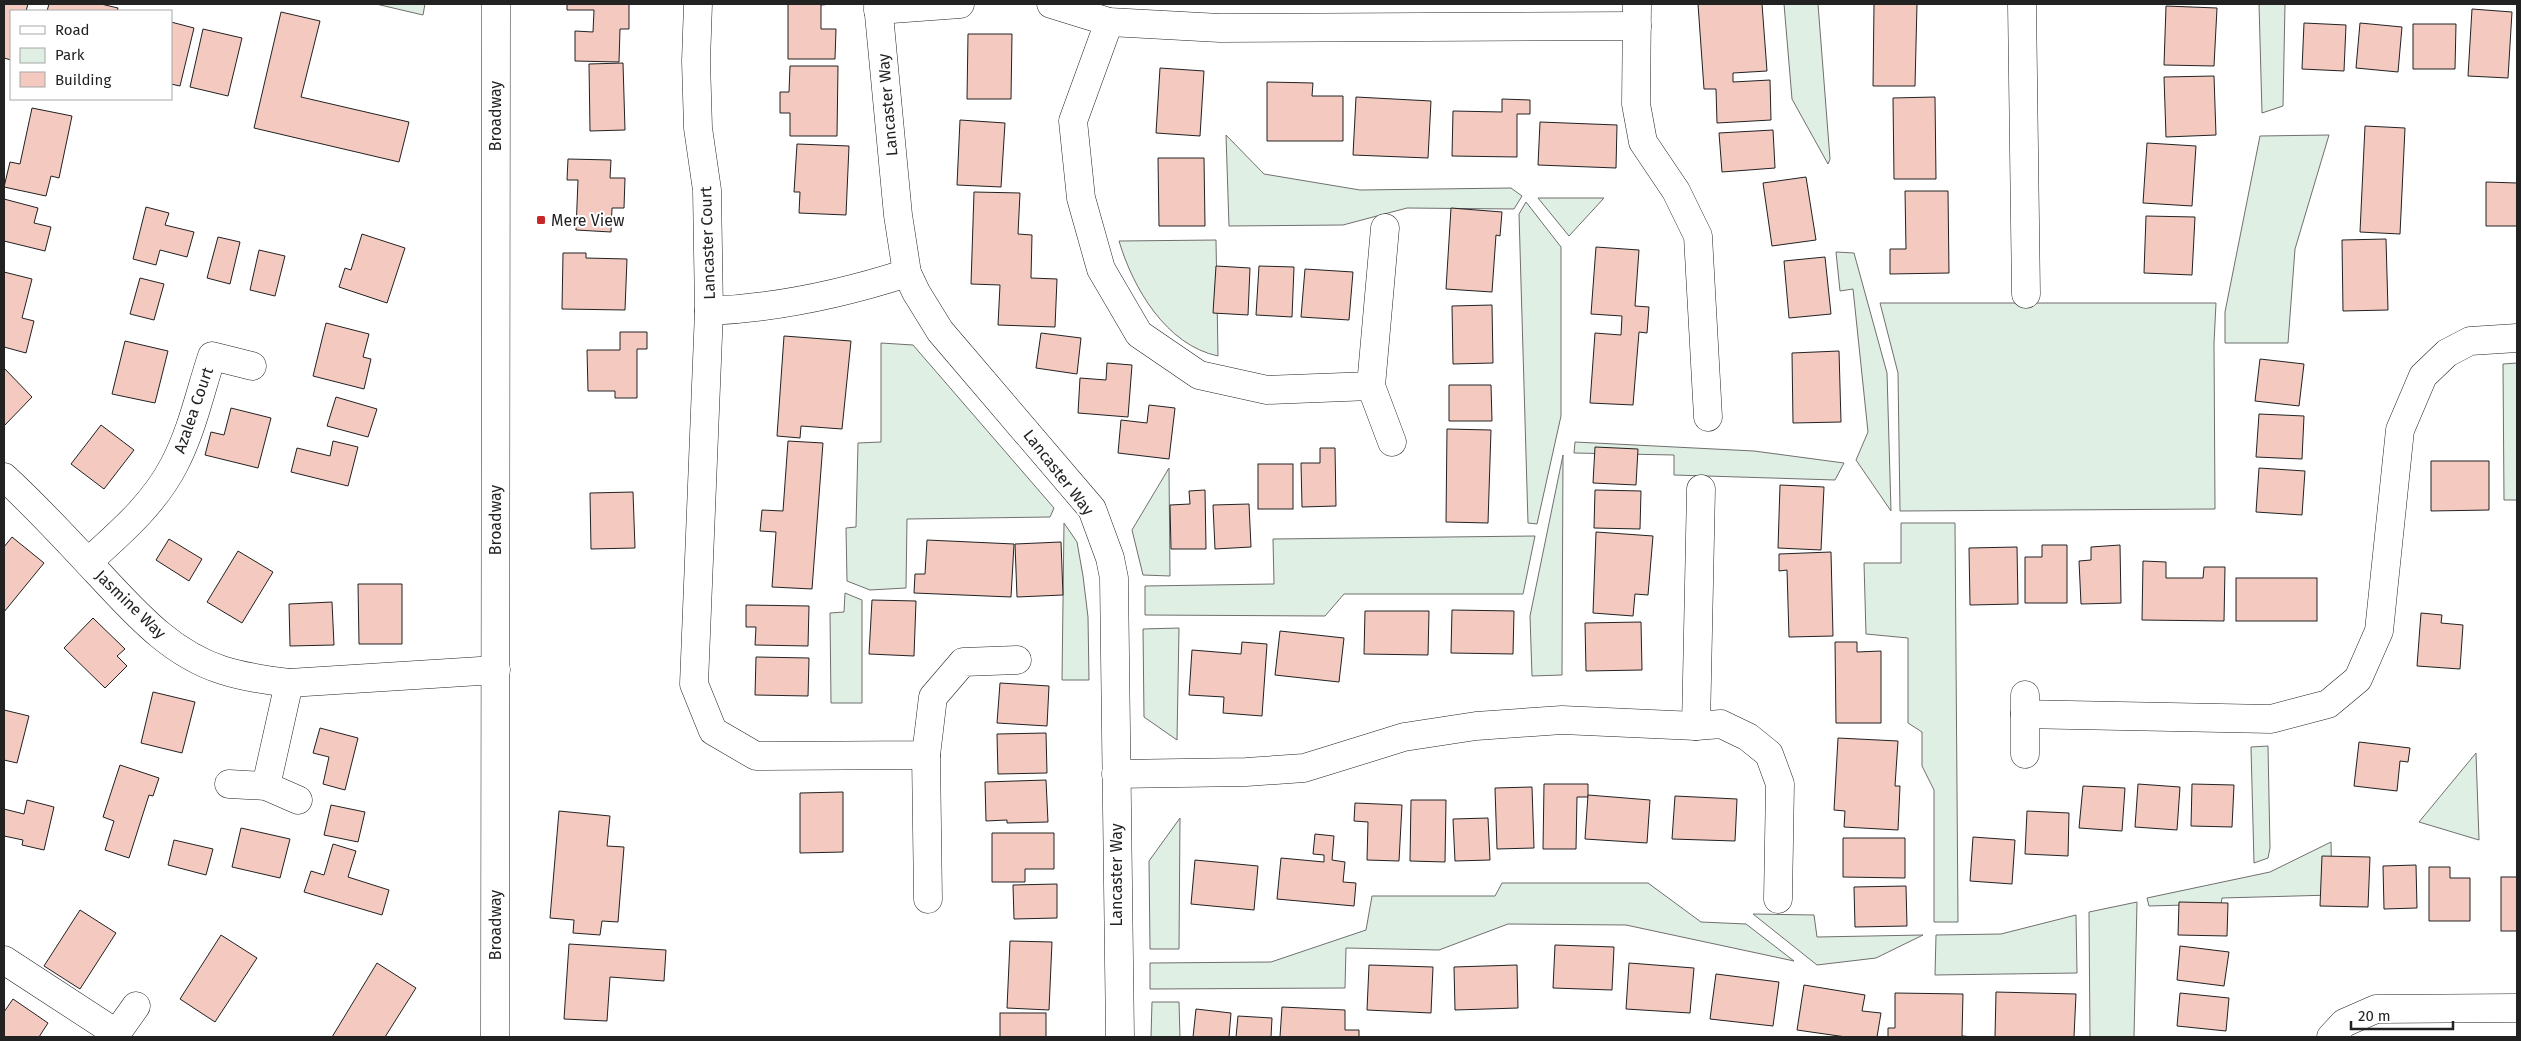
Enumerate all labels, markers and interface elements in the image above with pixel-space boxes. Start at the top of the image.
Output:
legend [10,10,172,100]
text: Road [55,21,90,39]
text: Park [55,46,85,64]
street label: Lancaster Way [874,53,901,157]
text: Building [55,71,111,89]
street label: Broadway [486,81,505,151]
street label: Lancaster Court [696,186,719,300]
place label: Mere View [551,211,625,230]
marker: Mere View [535,214,547,226]
street label: Azalea Court [170,364,217,456]
street label: Lancaster Way [1019,426,1098,519]
street label: Broadway [486,485,505,555]
street label: Jasmine Way [91,566,170,643]
street label: Lancaster Way [1107,823,1126,927]
street label: Broadway [486,890,505,960]
scale bar [2351,998,2454,1030]
text: 20 m [2358,1007,2391,1025]

